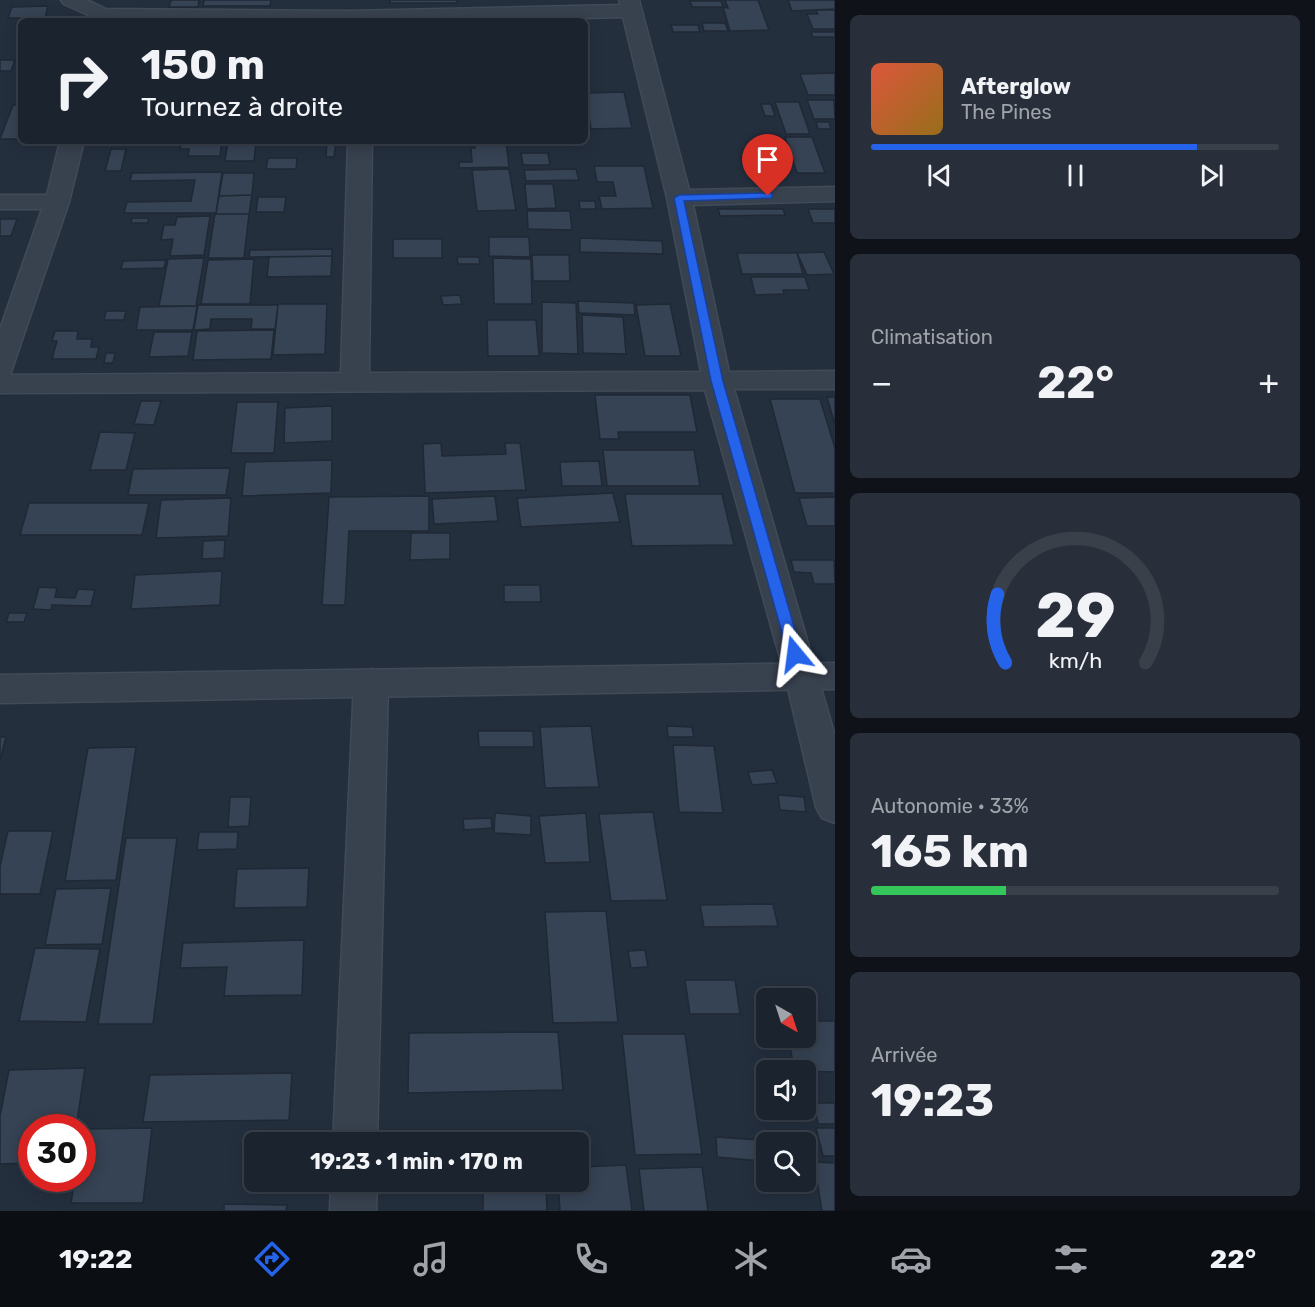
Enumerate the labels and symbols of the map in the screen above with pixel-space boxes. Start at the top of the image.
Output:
pin [742,134,793,196]
position arrow [763,622,827,686]
north arrow [756,988,816,1048]
speed limit sign: 30 [18,1114,96,1192]

